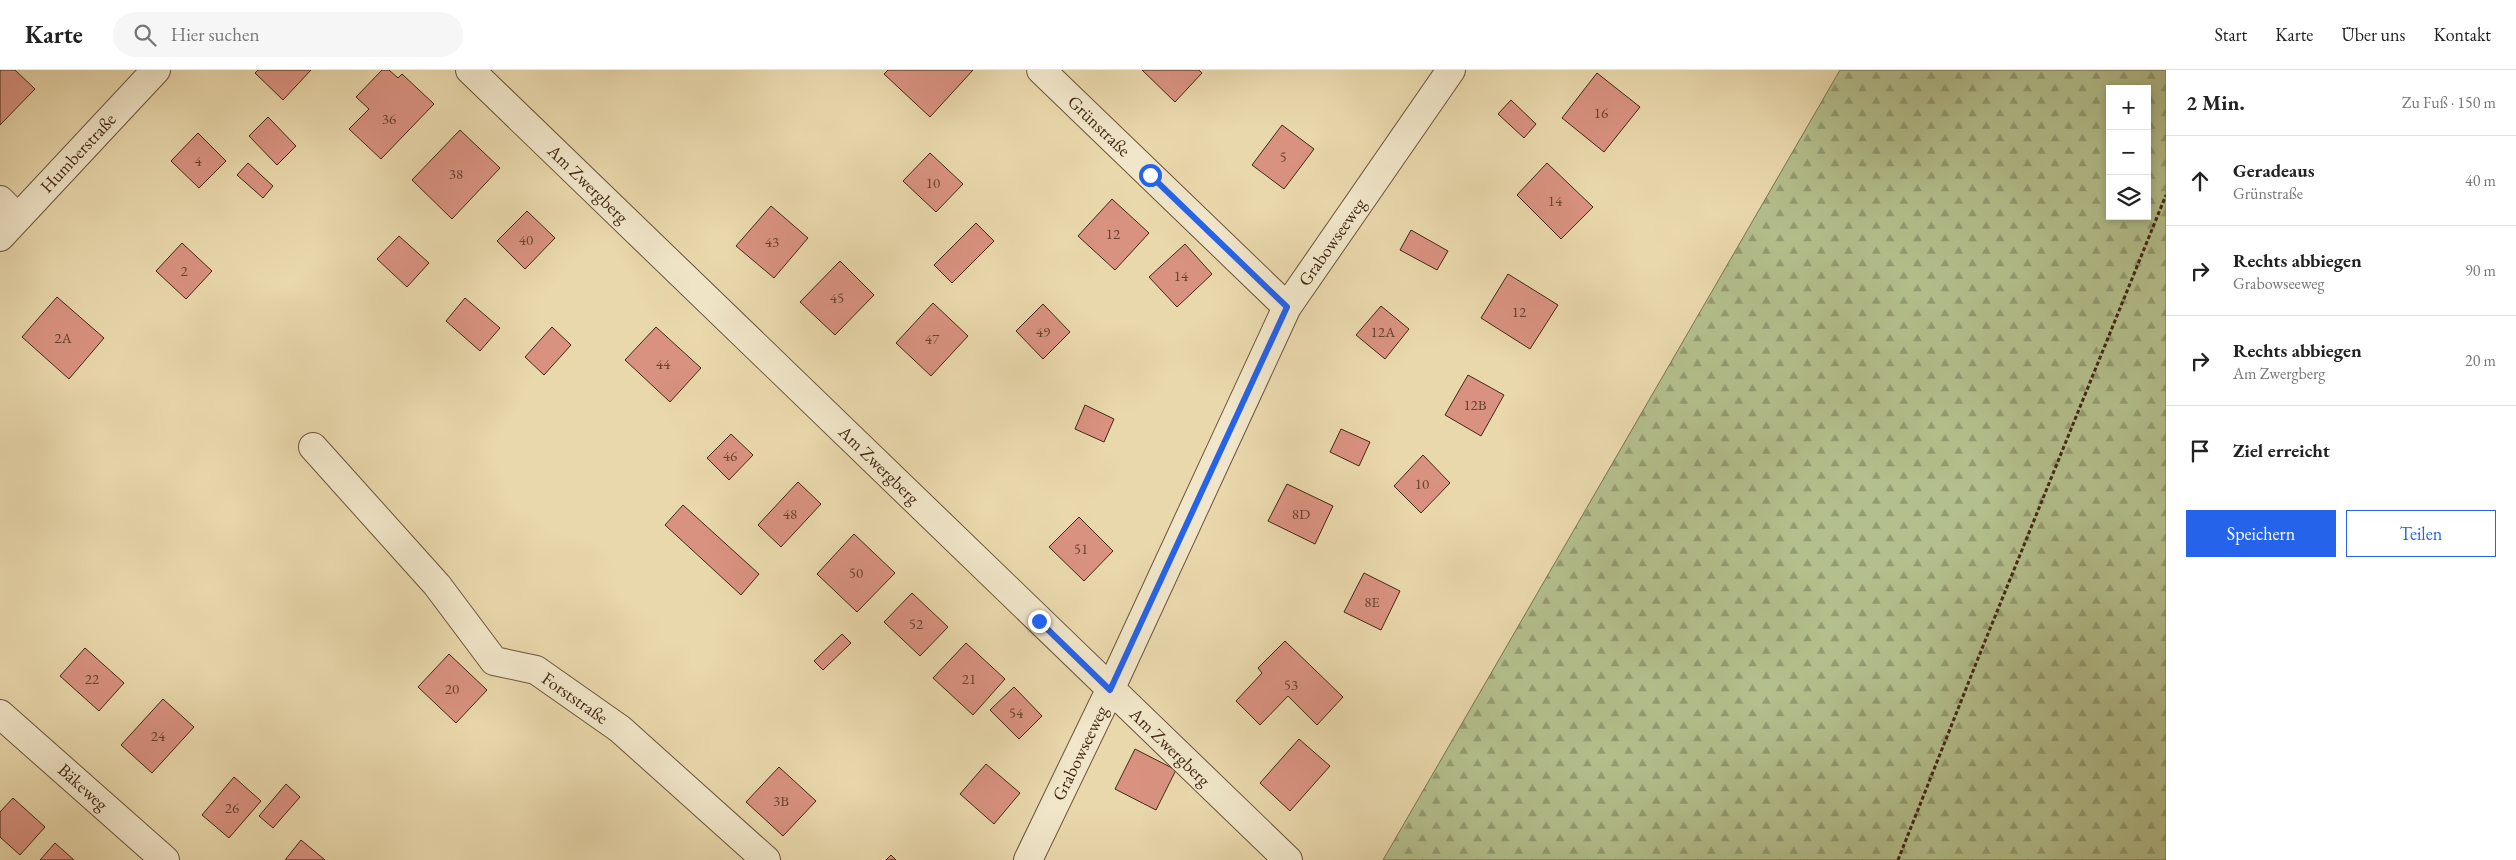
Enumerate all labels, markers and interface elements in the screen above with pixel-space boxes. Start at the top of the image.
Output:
search box [113,12,463,57]
text: Karte [25,19,83,50]
icon: search [131,21,159,49]
text: Hier suchen [171,22,260,47]
text: Start [2214,23,2247,46]
text: Karte [2275,23,2313,46]
text: Über uns [2341,23,2405,46]
text: Kontakt [2433,23,2491,46]
map controls [2106,85,2151,220]
button: + [2106,85,2151,130]
text: 2 Min. [2186,89,2245,116]
street label: Grünstraße [1063,90,1136,161]
text: Zu Fuß · 150 m [2402,92,2496,113]
house number: 16 [1594,103,1608,122]
street label: Humberstraße [35,108,121,197]
house number: 36 [382,109,396,128]
button: − [2106,130,2151,175]
street label: Am Zwergberg [542,139,634,228]
house number: 5 [1279,147,1287,166]
house number: 4 [194,151,202,170]
text: Geradeaus [2233,158,2315,183]
house number: 38 [449,164,463,183]
route start [1139,164,1162,187]
icon: ahead [2186,167,2214,195]
text: 40 m [2465,170,2496,191]
house number: 10 [926,173,940,192]
button: layers [2106,175,2151,220]
text: Grünstraße [2233,183,2303,204]
house number: 14 [1548,191,1563,210]
street label: Grabowseeweg [1293,193,1371,290]
house number: 12 [1106,224,1121,243]
house number: 40 [519,230,533,249]
house number: 43 [765,232,779,251]
text: Rechts abbiegen [2233,248,2362,273]
icon: right [2186,257,2214,285]
text: 90 m [2465,260,2496,281]
house number: 2 [180,261,188,280]
house number: 14 [1174,266,1189,285]
text: Grabowseeweg [2233,273,2325,294]
house number: 45 [830,288,844,307]
house number: 12 [1512,302,1527,321]
house number: 49 [1036,322,1050,341]
house number: 12A [1371,322,1396,341]
house number: 2A [54,328,72,347]
house number: 47 [925,329,940,348]
text: Rechts abbiegen [2233,338,2362,363]
icon: right [2186,347,2214,375]
text: 20 m [2465,350,2496,371]
house number: 44 [656,354,671,373]
text: Am Zwergberg [2233,363,2325,384]
house number: 12B [1463,395,1487,414]
street label: Am Zwergberg [833,420,925,509]
icon: arrive [2186,437,2214,465]
text: Ziel erreicht [2233,438,2330,463]
house number: 46 [723,446,737,465]
house number: 10 [1415,474,1429,493]
house number: 48 [783,504,797,523]
house number: 8D [1292,504,1310,523]
button: Speichern [2186,510,2336,557]
button: Teilen [2346,510,2496,557]
house number: 51 [1074,539,1088,558]
house number: 50 [849,563,863,582]
house number: 8E [1364,592,1380,611]
route end [1028,610,1051,633]
house number: 52 [909,614,924,633]
street label: Forststraße [538,666,613,729]
house number: 22 [85,669,100,688]
house number: 21 [962,669,976,688]
house number: 53 [1284,675,1298,694]
house number: 20 [445,679,459,698]
street label: Grabowseeweg [1047,701,1113,804]
street label: Am Zwergberg [1124,702,1216,791]
house number: 54 [1009,703,1024,722]
house number: 24 [151,726,166,745]
street label: Bäkeweg [53,758,113,815]
house number: 3B [773,791,789,810]
house number: 26 [225,798,239,817]

